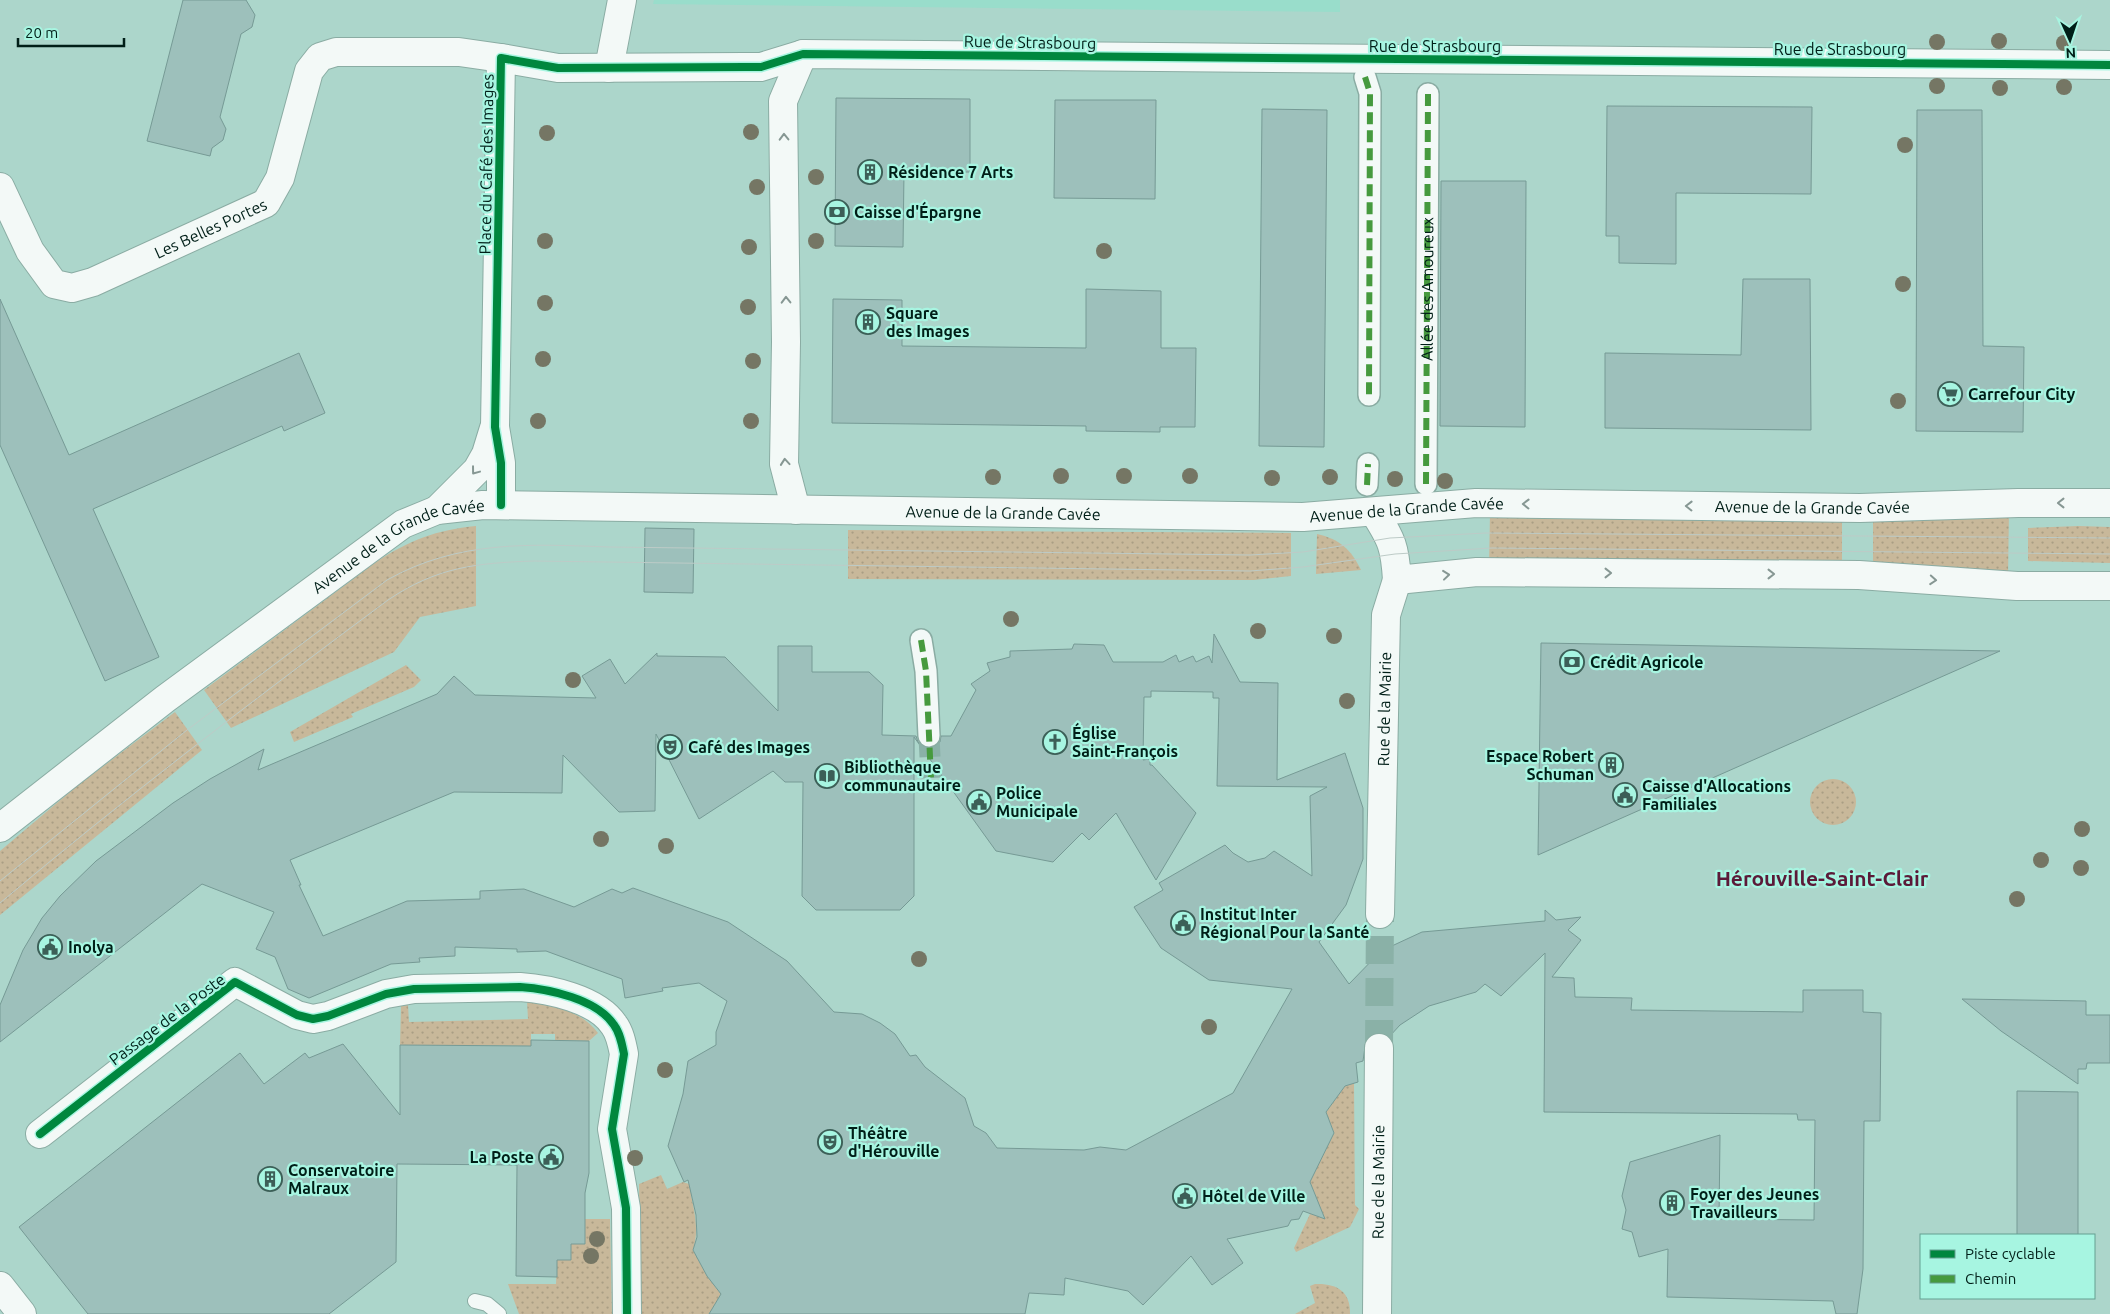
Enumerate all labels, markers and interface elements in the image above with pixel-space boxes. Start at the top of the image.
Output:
scale bar [18,15,124,47]
north arrow [2045,15,2095,65]
text: 20 m [25,24,58,41]
street label: Rue de Strasbourg [964,32,1096,52]
street label: Rue de Strasbourg [1369,37,1501,55]
street label: Rue de Strasbourg [1774,40,1906,58]
text: N [2065,45,2076,61]
street label: Place du Café des Images [475,74,497,254]
one-way arrow [778,133,789,141]
building icon: Résidence 7 Arts [857,159,883,185]
place label: Résidence 7 Arts [888,163,1013,181]
street label: Les Belles Portes [152,195,270,262]
bank icon: Caisse d'Épargne [824,199,850,225]
place label: Caisse d'Épargne [854,201,981,221]
street label: Allée des Amoureux [1418,217,1436,361]
one-way arrow [780,296,791,304]
place label: Square des Images [886,304,970,340]
building icon: Square des Images [855,309,881,335]
supermarket icon: Carrefour City [1937,381,1963,407]
place label: Carrefour City [1968,385,2076,403]
one-way arrow [780,458,791,466]
one-way arrow [472,465,481,475]
street label: Avenue de la Grande Cavée [1309,494,1504,525]
street label: Avenue de la Grande Cavée [309,496,486,597]
street label: Avenue de la Grande Cavée [1715,497,1910,517]
one-way arrow [2057,498,2065,508]
one-way arrow [1522,499,1530,509]
one-way arrow [1685,501,1692,511]
street label: Avenue de la Grande Cavée [905,502,1101,523]
one-way arrow [1604,568,1612,578]
one-way arrow [1767,569,1775,579]
one-way arrow [1442,570,1450,581]
one-way arrow [1929,574,1937,585]
bank icon: Crédit Agricole [1559,649,1585,675]
street label: Rue de la Mairie [1374,652,1394,766]
place label: Crédit Agricole [1590,653,1703,671]
place label: Église Saint-François [1072,722,1178,761]
church icon: Église Saint-François [1042,729,1068,755]
theatre icon: Café des Images [657,734,683,760]
place label: Café des Images [688,738,810,756]
place label: Espace Robert Schuman [1486,747,1594,783]
building icon: Espace Robert Schuman [1598,752,1624,778]
place label: Bibliothèque communautaire [844,758,961,794]
library icon: Bibliothèque communautaire [814,763,840,789]
place label: Caisse d'Allocations Familiales [1642,777,1791,813]
public building icon: Caisse d'Allocations Familiales [1612,782,1638,808]
place label: Police Municipale [996,784,1078,820]
public building icon: Police Municipale [966,789,992,815]
district label: Hérouville-Saint-Clair [1716,866,1929,890]
place label: Institut Inter Régional Pour la Santé [1200,905,1370,941]
public building icon: Institut Inter Régional Pour la Santé [1170,910,1196,936]
public building icon: Inolya [37,934,63,960]
place label: Inolya [68,938,114,956]
street label: Passage de la Poste [106,970,228,1068]
place label: Théâtre d'Hérouville [848,1124,940,1160]
street label: Rue de la Mairie [1369,1125,1387,1239]
theatre icon: Théâtre d'Hérouville [817,1129,843,1155]
public building icon: La Poste [538,1144,564,1170]
place label: La Poste [470,1148,534,1166]
place label: Conservatoire Malraux [288,1161,394,1197]
building icon: Conservatoire Malraux [257,1166,283,1192]
public building icon: Hôtel de Ville [1172,1183,1198,1209]
place label: Foyer des Jeunes Travailleurs [1690,1185,1819,1221]
place label: Hôtel de Ville [1202,1187,1305,1205]
building icon: Foyer des Jeunes Travailleurs [1659,1190,1685,1216]
legend [1920,1234,2095,1299]
text: Piste cyclable [1965,1245,2056,1262]
text: Chemin [1965,1270,2016,1287]

